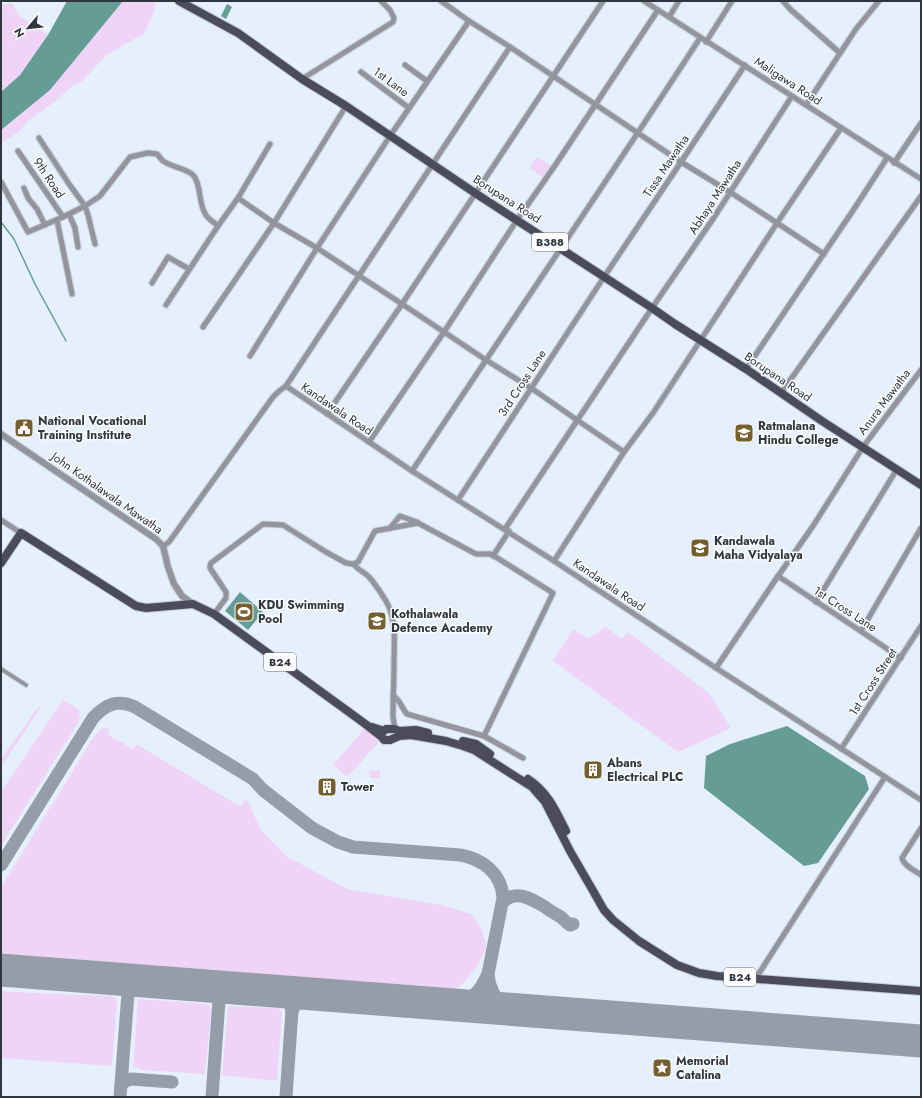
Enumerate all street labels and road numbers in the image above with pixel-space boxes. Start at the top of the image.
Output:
street label: Maligawa Road [751,52,825,110]
street label: 1st Lane [369,63,413,101]
street label: Tissa Mawatha [638,131,694,201]
street label: 9th Road [29,154,69,202]
street label: Abhaya Mawatha [684,156,746,238]
street label: Borupana Road [469,170,545,228]
road number: B388 [532,233,568,251]
street label: 3rd Cross Lane [494,346,550,420]
street label: Borupana Road [741,348,815,406]
street label: Anura Mawatha [853,365,915,439]
street label: Kandawala Road [297,378,377,440]
street label: John Kothalawala Mawatha [46,447,167,538]
street label: Kandawala Road [569,554,649,616]
street label: 1st Cross Lane [810,582,880,636]
street label: 1st Cross Street [844,645,902,719]
road number: B24 [264,653,296,671]
road number: B24 [724,968,756,986]

